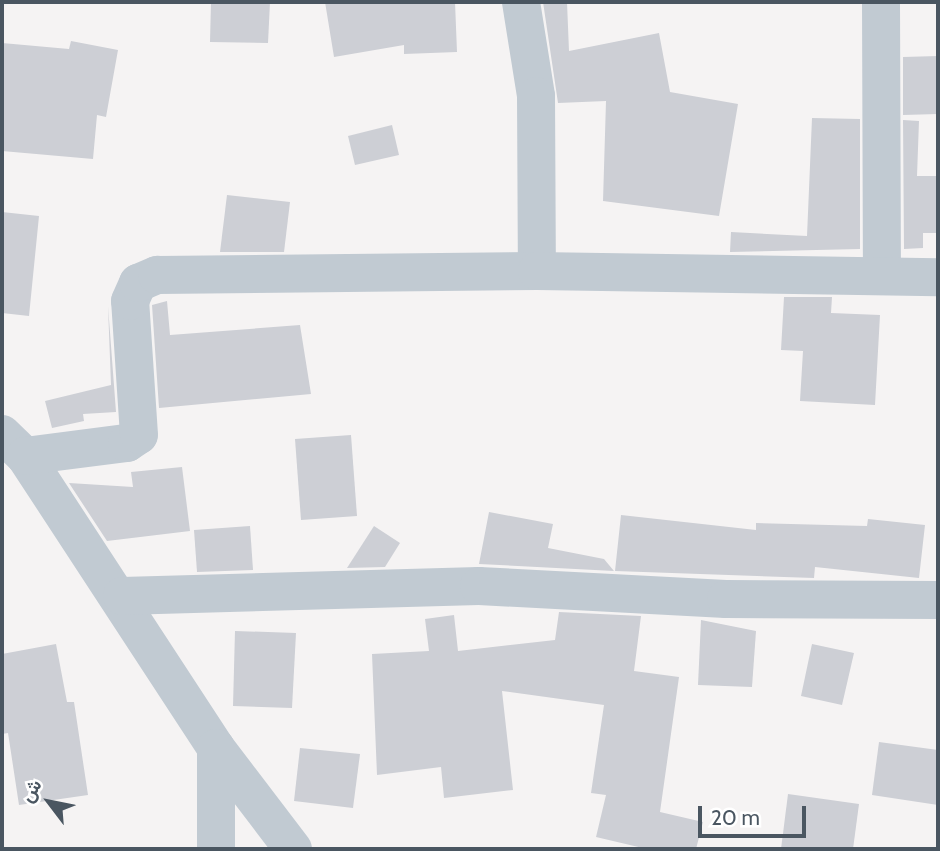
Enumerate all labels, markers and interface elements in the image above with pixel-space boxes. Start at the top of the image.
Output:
north arrow [14,767,84,837]
text: ش [15,775,47,806]
scale bar [702,792,810,836]
text: 20 m [711,805,760,830]

